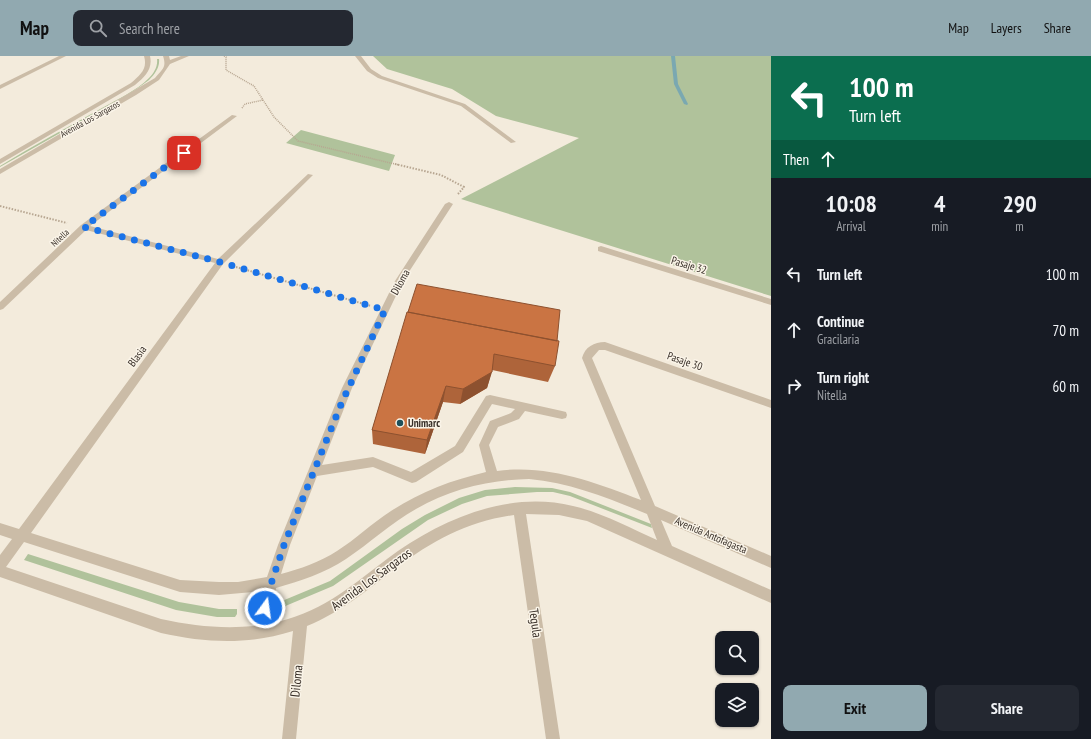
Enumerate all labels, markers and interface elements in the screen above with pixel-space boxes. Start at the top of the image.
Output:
search box [73,10,353,46]
text: Map [20,16,49,40]
icon: search [87,17,109,39]
text: Search here [119,19,180,38]
text: Map [948,19,969,37]
text: Layers [991,19,1022,37]
text: Share [1044,19,1071,37]
text: 100 m [849,68,913,105]
icon: left [783,72,835,124]
street label: Avenida Los Sargazos [58,98,121,139]
text: Turn left [849,104,901,127]
pin [167,136,201,170]
icon: arrive [173,142,195,164]
icon: ahead [817,148,839,170]
text: Then [783,150,809,169]
text: 10:08 [825,188,877,219]
text: 4 [934,188,945,219]
text: 290 [1002,188,1037,219]
text: Arrival [836,218,866,235]
text: min [931,218,948,235]
text: m [1015,218,1024,235]
street label: Nitella [48,226,71,249]
street label: Pasaje 32 [670,253,708,277]
icon: left [783,263,805,285]
text: Turn left [817,265,862,284]
text: 100 m [1046,265,1079,284]
street label: Diloma [387,267,413,297]
text: Continue [817,312,864,331]
icon: ahead [783,319,805,341]
text: 70 m [1053,321,1079,340]
text: Gracilaria [817,331,859,348]
street label: Blasia [125,343,149,369]
street label: Pasaje 30 [666,348,704,374]
text: Turn right [817,368,869,387]
icon: right [783,375,805,397]
text: 60 m [1053,377,1079,396]
text: Nitella [817,387,847,404]
place label: Unimarc [408,416,440,430]
marker: Unimarc [395,418,405,428]
street label: Avenida Antofagasta [673,513,749,557]
street label: Avenida Los Sargazos [328,544,415,614]
position arrow [244,587,286,629]
street label: Tegula [525,607,546,639]
map controls [715,631,759,727]
button: search [715,631,759,675]
street label: Diloma [286,664,307,698]
button: layers [715,683,759,727]
button: Exit [783,685,927,731]
button: Share [935,685,1079,731]

